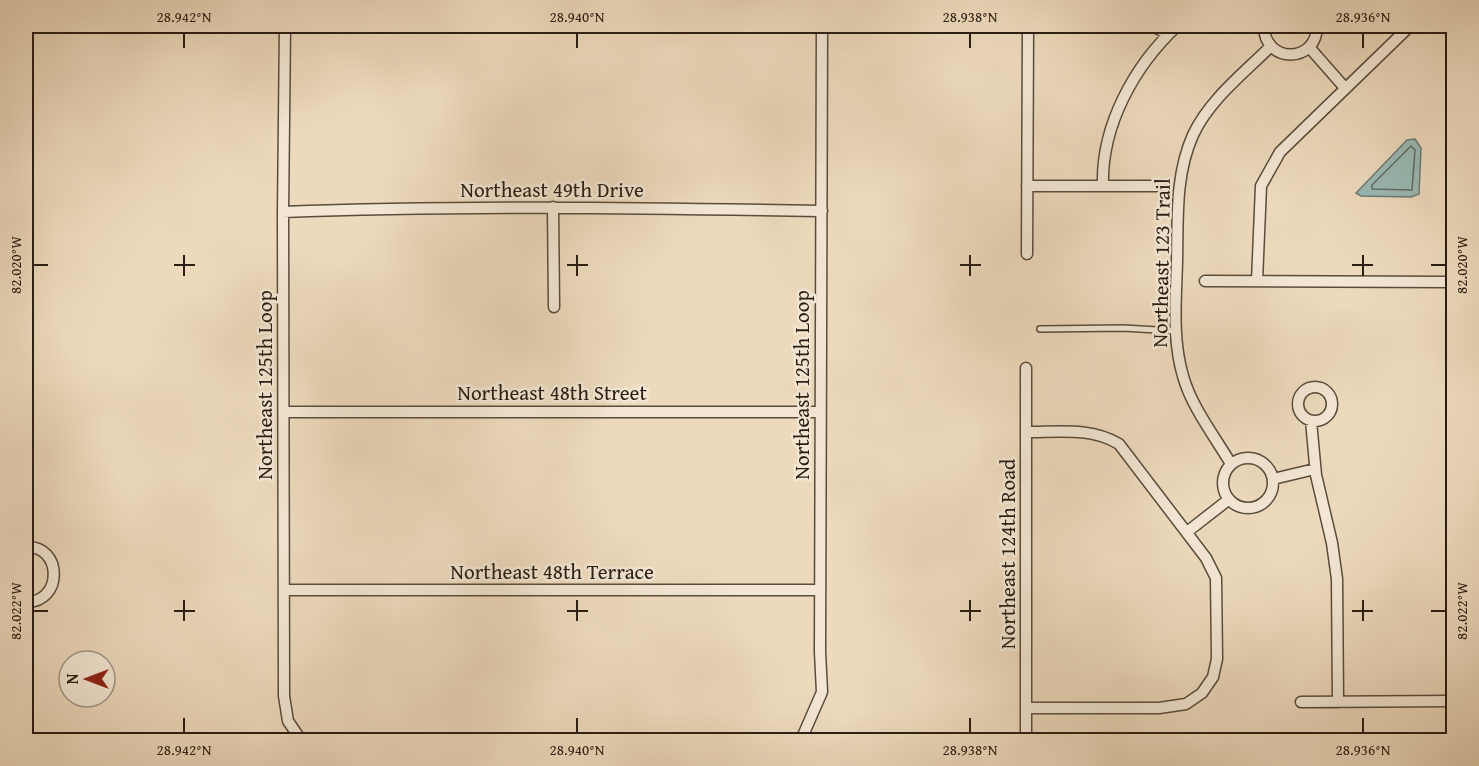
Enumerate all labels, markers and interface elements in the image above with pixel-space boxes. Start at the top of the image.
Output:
text: 28.942°N [157,6,212,27]
text: 28.940°N [550,6,605,27]
text: 28.938°N [943,6,998,27]
text: 28.936°N [1336,6,1391,27]
street label: Northeast 49th Drive [460,174,644,205]
street label: Northeast 123 Trail [1144,178,1178,348]
text: 82.020°W [5,236,26,294]
text: 82.020°W [1451,236,1472,294]
street label: Northeast 125th Loop [249,290,280,480]
street label: Northeast 125th Loop [786,290,817,480]
street label: Northeast 48th Street [457,377,647,408]
street label: Northeast 124th Road [992,458,1023,649]
street label: Northeast 48th Terrace [450,556,654,587]
text: 82.022°W [5,582,26,640]
text: 82.022°W [1451,582,1472,640]
north arrow [57,649,117,709]
text: N [60,673,84,684]
text: 28.942°N [157,739,212,760]
text: 28.940°N [550,739,605,760]
text: 28.938°N [943,739,998,760]
text: 28.936°N [1336,739,1391,760]

